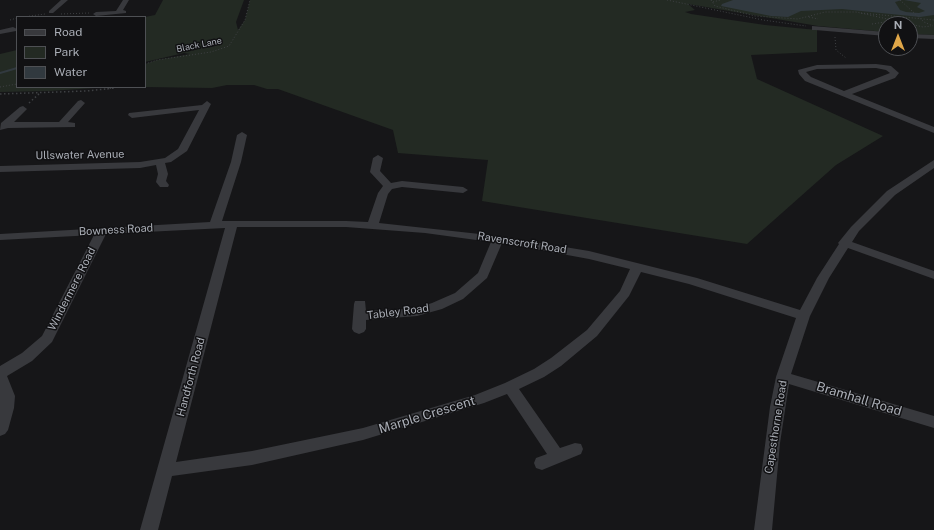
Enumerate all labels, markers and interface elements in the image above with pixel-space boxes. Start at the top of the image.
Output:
legend [16,16,146,88]
north arrow [878,16,918,56]
text: N [894,19,902,31]
text: Road [54,25,82,39]
street label: Black Lane [175,35,223,55]
text: Park [54,45,80,59]
text: Water [54,65,87,79]
street label: Ullswater Avenue [35,148,125,162]
street label: Bowness Road [78,221,154,239]
street label: Ravenscroft Road [477,229,567,257]
street label: Windermere Road [45,245,99,333]
street label: Tabley Road [366,302,430,322]
street label: Handforth Road [174,336,208,418]
street label: Capesthorne Road [762,379,790,475]
street label: Bramhall Road [815,379,903,419]
street label: Marple Crescent [377,393,477,437]

